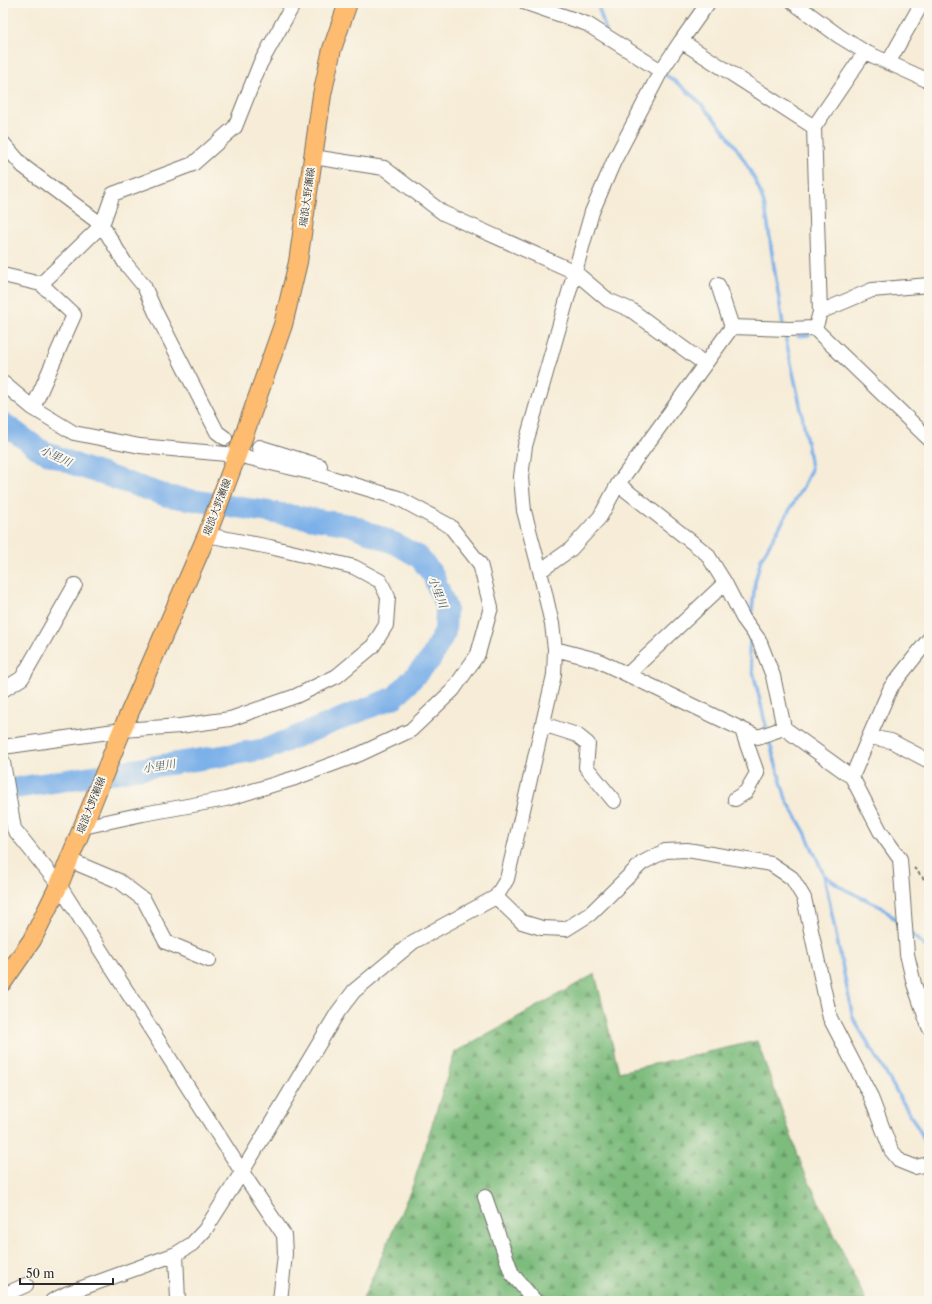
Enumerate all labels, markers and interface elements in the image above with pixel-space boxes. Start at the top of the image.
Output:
street label: 瑞浪大野瀬線 [296,166,318,228]
water label: 小里川 [38,443,75,470]
street label: 瑞浪大野瀬線 [200,477,234,537]
water label: 小里川 [426,574,451,611]
water label: 小里川 [142,756,177,775]
street label: 瑞浪大野瀬線 [74,775,108,835]
scale bar [20,1260,113,1286]
text: 50 m [26,1266,55,1281]

